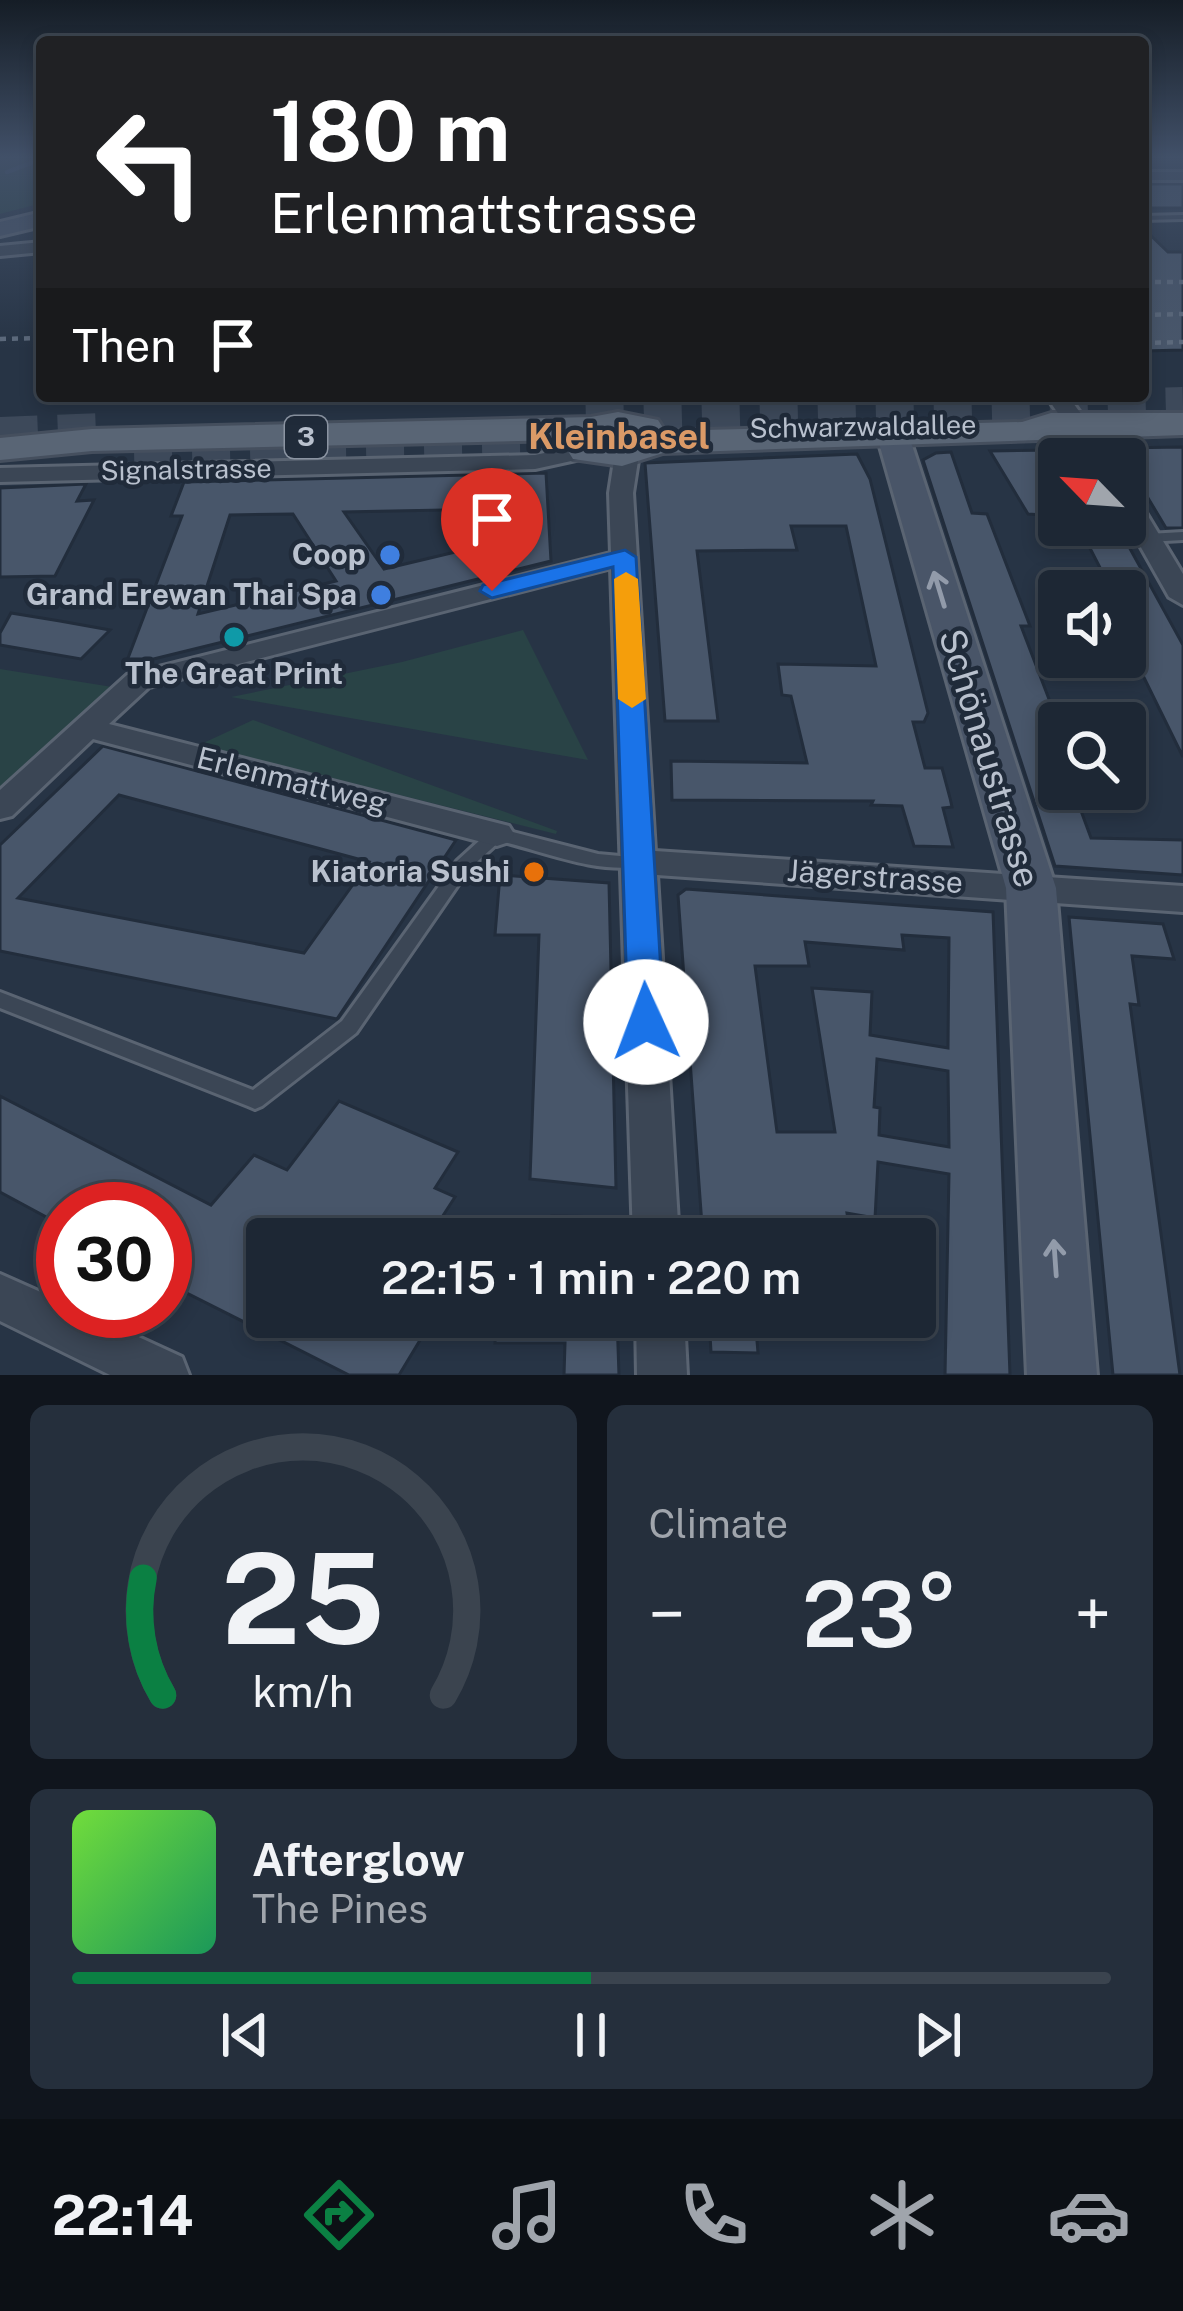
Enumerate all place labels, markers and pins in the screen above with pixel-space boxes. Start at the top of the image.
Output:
pin [441,468,543,591]
place label: Coop [292,536,366,572]
marker: Coop [377,542,403,568]
place label: Grand Erewan Thai Spa [26,576,357,612]
marker: Grand Erewan Thai Spa [368,582,394,608]
marker: The Great Print [221,624,247,650]
place label: The Great Print [125,655,343,691]
place label: Kiatoria Sushi [310,853,510,889]
marker: Kiatoria Sushi [521,859,547,885]

